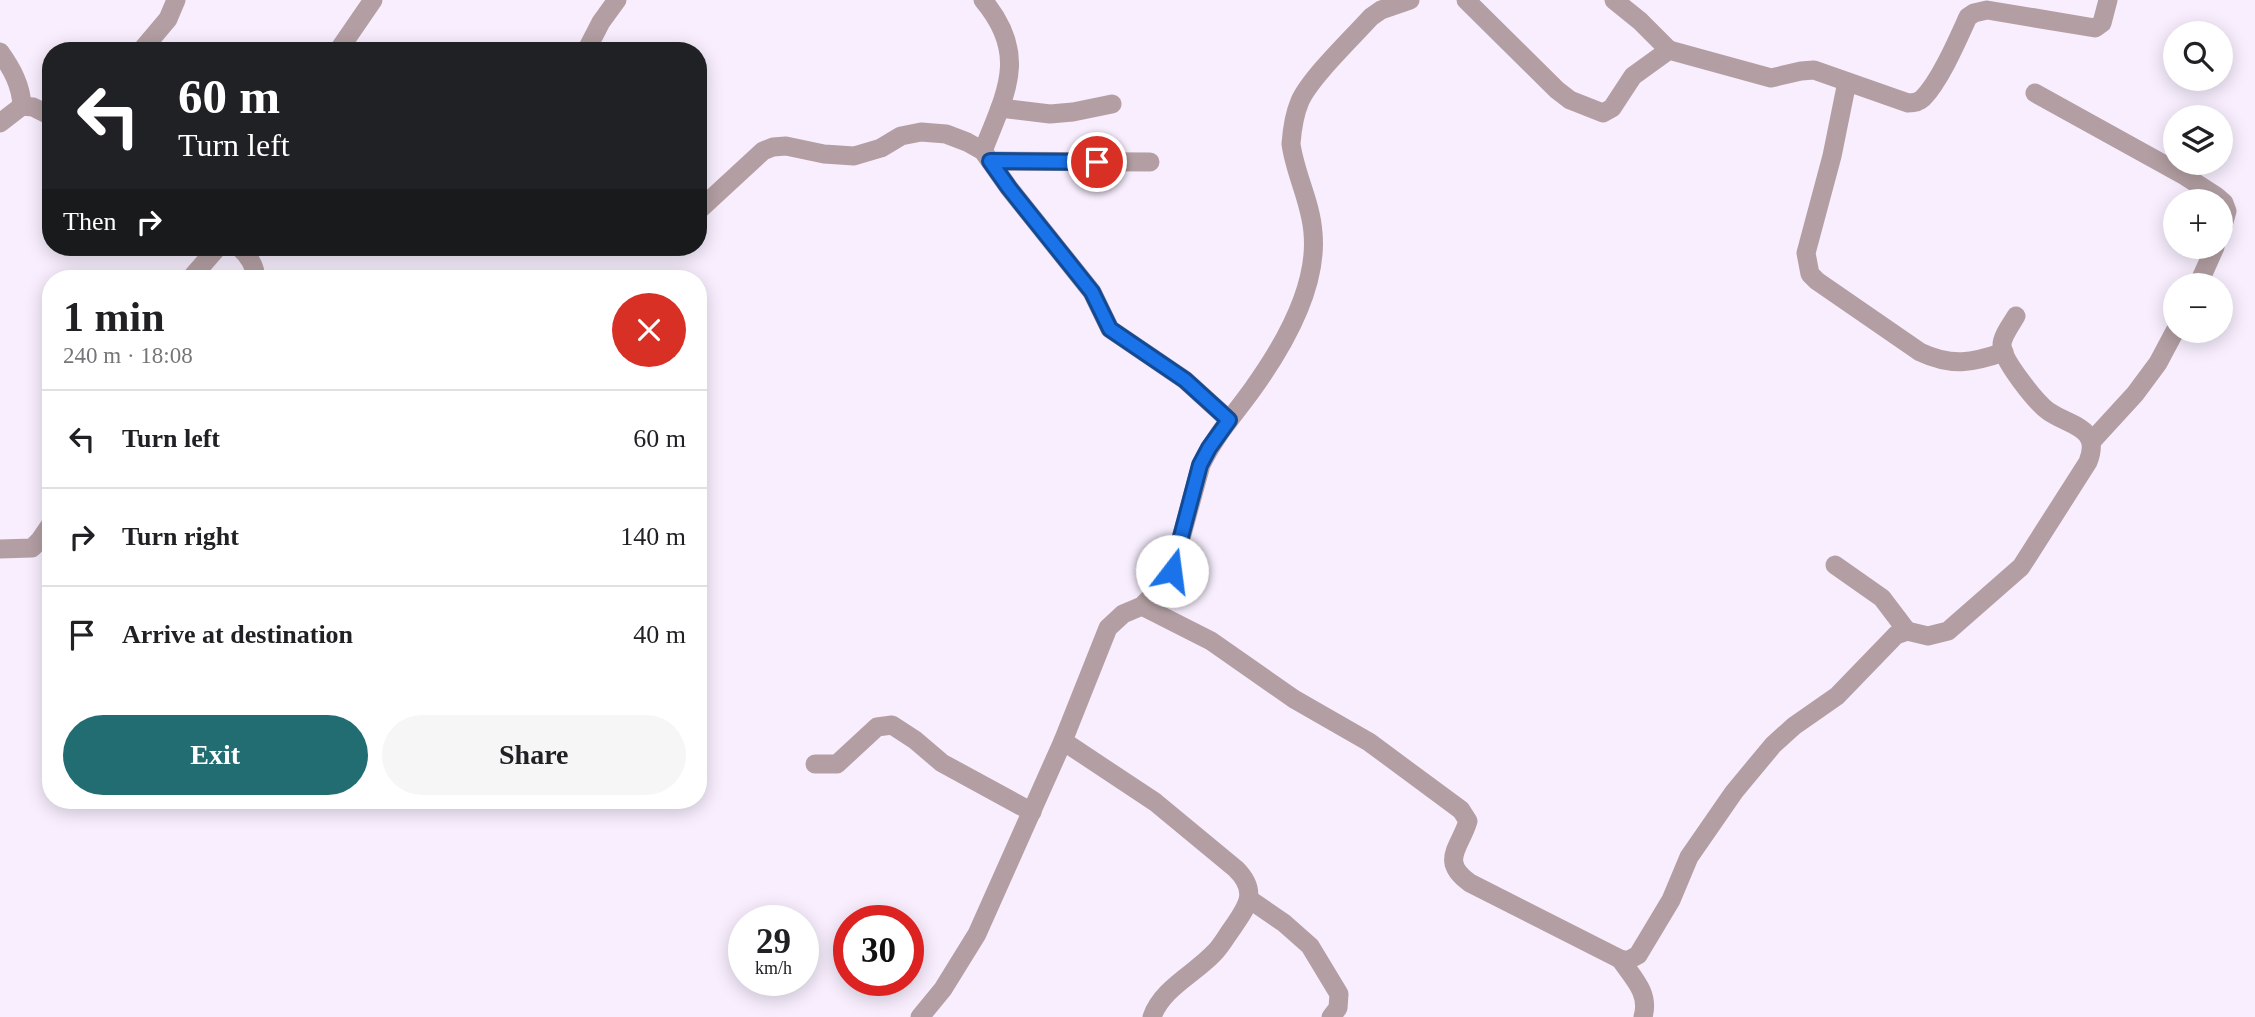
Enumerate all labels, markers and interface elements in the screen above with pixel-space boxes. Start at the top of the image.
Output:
map controls [2163,21,2233,343]
button: search [2163,21,2233,91]
text: 60 m [178,69,280,124]
icon: left [63,70,154,161]
button: layers [2163,105,2233,175]
text: Turn left [178,127,290,163]
pin [1067,132,1127,192]
icon: arrive [1078,143,1116,181]
button: + [2163,189,2233,259]
icon: right [130,203,168,241]
text: Then [63,207,116,236]
button: − [2163,273,2233,343]
button: close [612,293,686,367]
text: 1 min [63,294,165,340]
text: 240 m · 18:08 [63,343,193,368]
icon: left [63,420,101,458]
text: Turn left [122,424,220,453]
text: 60 m [633,424,686,453]
icon: right [63,518,101,556]
text: Turn right [122,522,239,551]
text: 140 m [620,522,686,551]
position arrow [1135,534,1209,608]
icon: arrive [63,616,101,654]
text: Arrive at destination [122,620,353,649]
text: 40 m [633,620,686,649]
button: Exit [63,715,368,795]
button: Share [382,715,686,795]
speed limit sign: 30 [833,905,924,996]
text: 29 [756,922,791,961]
text: km/h [755,958,792,978]

